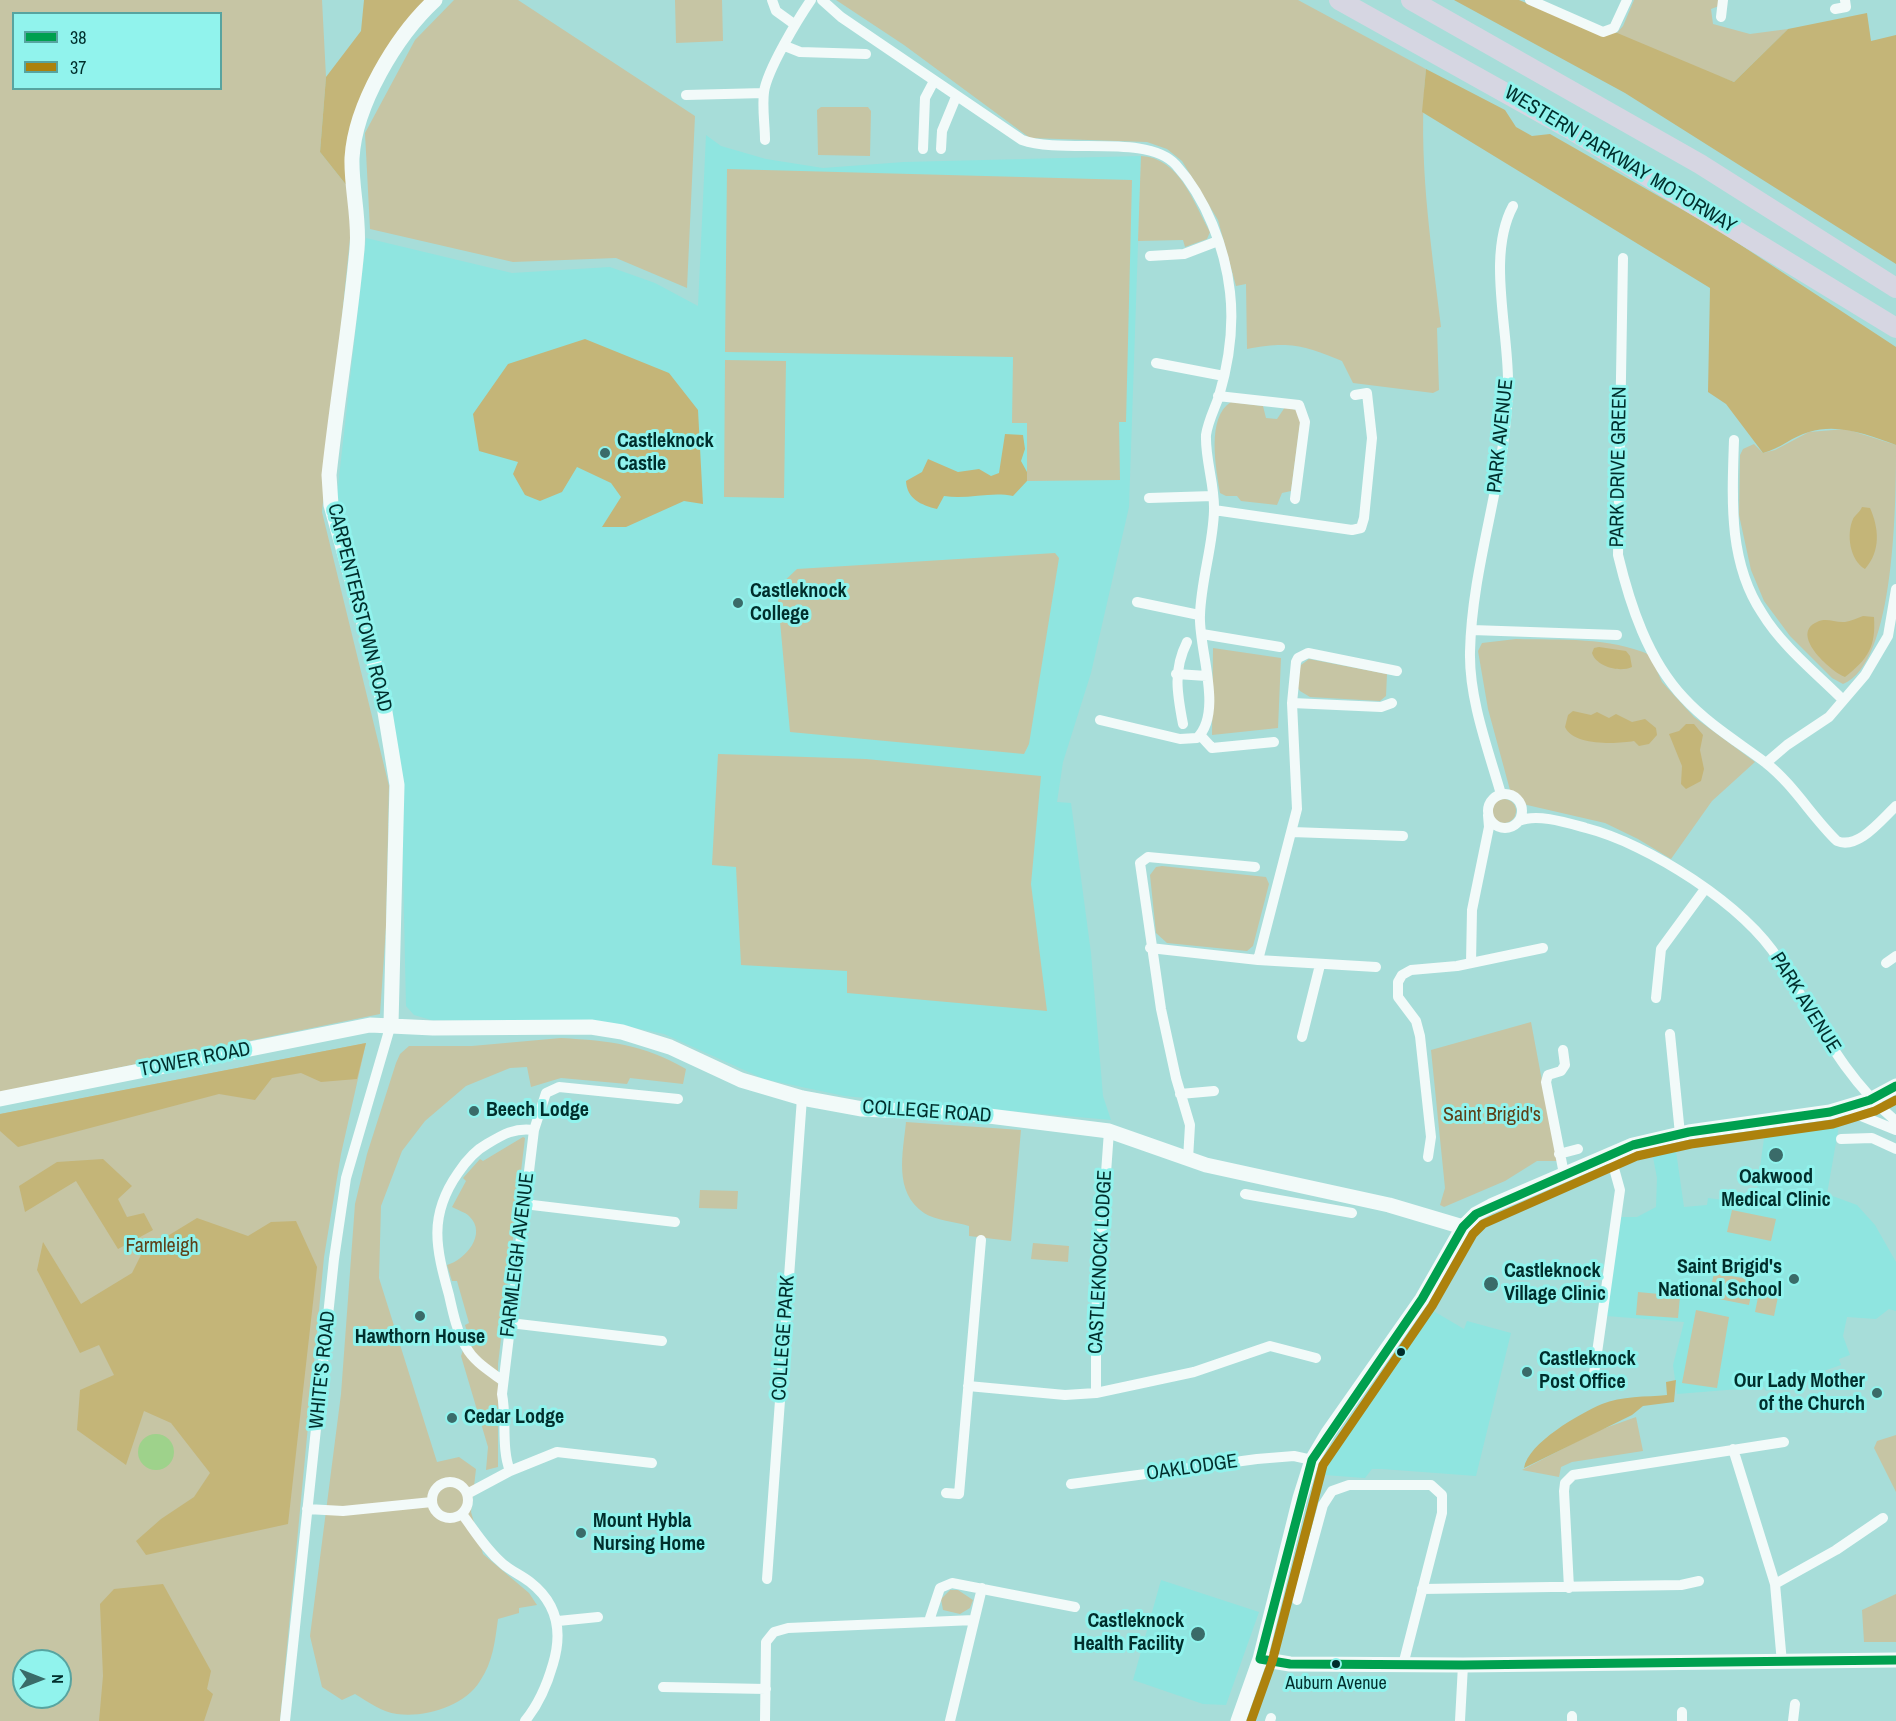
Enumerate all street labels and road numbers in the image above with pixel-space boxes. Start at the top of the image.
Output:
street label: WESTERN PARKWAY MOTORWAY [1500,81,1740,239]
street label: PARK AVENUE [1483,378,1519,494]
street label: PARK DRIVE GREEN [1606,386,1632,548]
street label: CARPENTERSTOWN ROAD [321,501,397,715]
street label: PARK AVENUE [1765,948,1845,1058]
street label: TOWER ROAD [137,1037,253,1083]
street label: COLLEGE ROAD [862,1096,992,1128]
street label: CASTLEKNOCK LODGE [1084,1169,1118,1355]
street label: FARMLEIGH AVENUE [496,1171,540,1339]
street label: COLLEGE PARK [768,1275,800,1401]
street label: WHITE'S ROAD [305,1310,341,1430]
street label: OAKLODGE [1145,1450,1239,1486]

